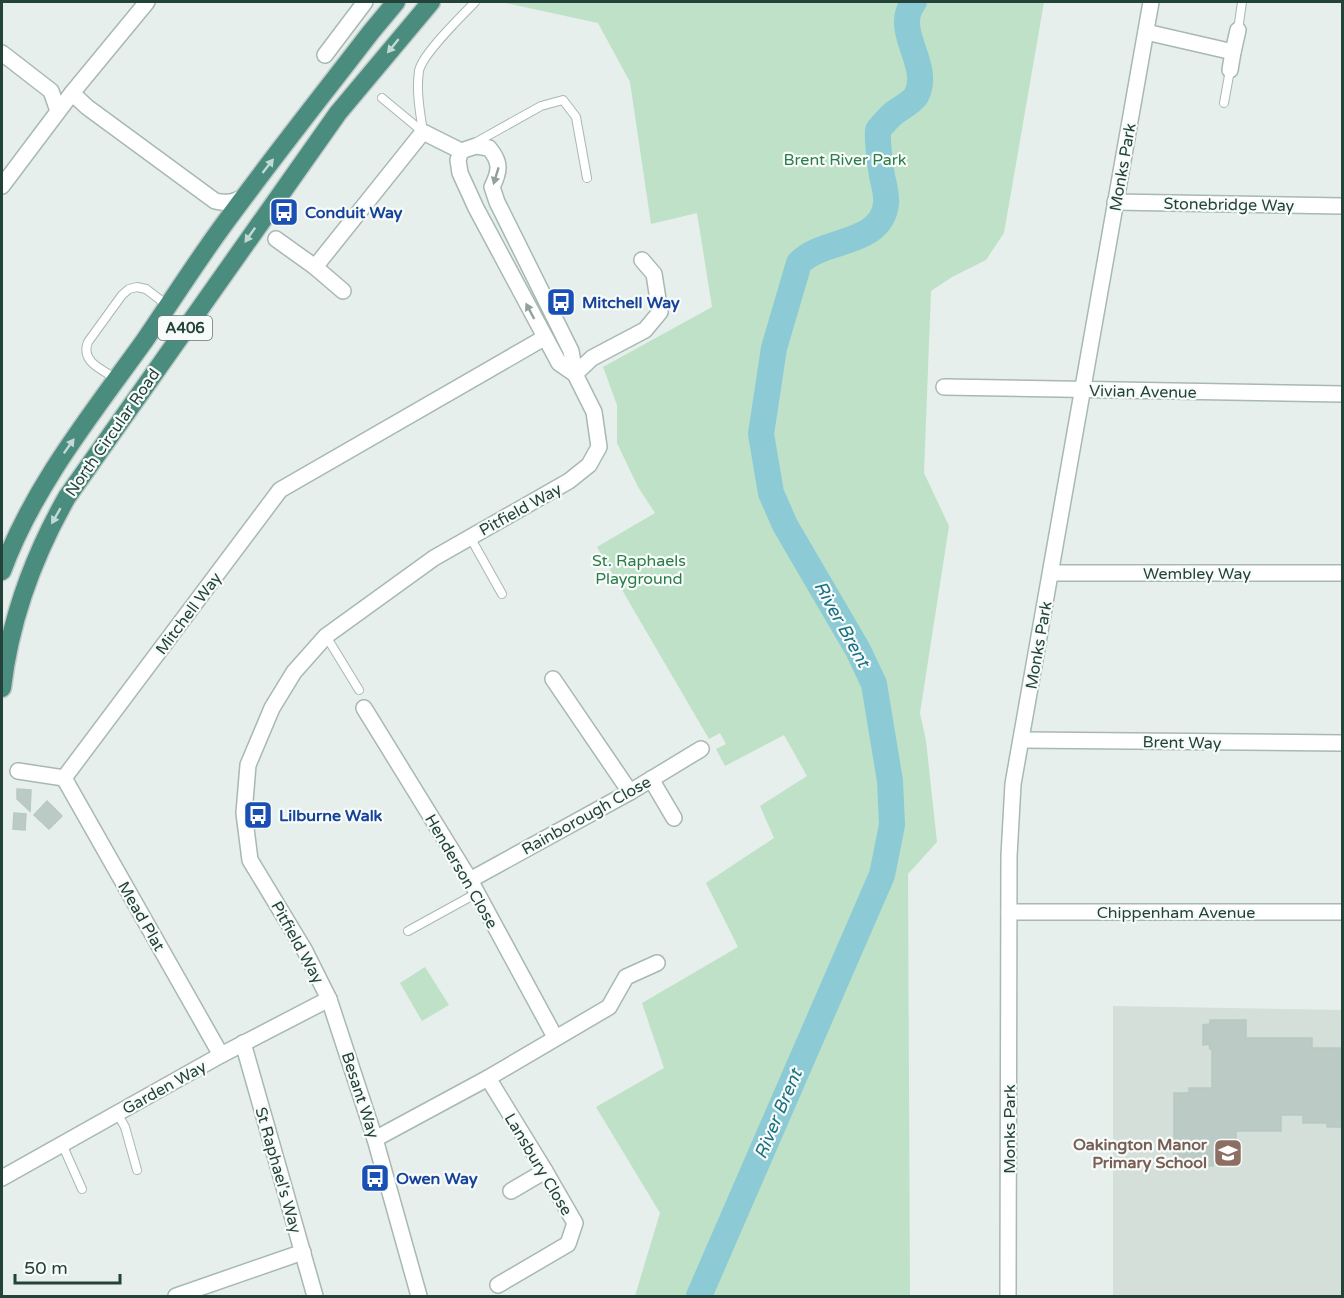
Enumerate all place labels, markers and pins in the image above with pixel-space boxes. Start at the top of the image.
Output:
bus stop icon: Conduit Way [268,196,300,228]
place label: Conduit Way [305,203,403,223]
bus stop icon: Mitchell Way [545,286,577,318]
place label: Mitchell Way [582,293,680,313]
bus stop icon: Lilburne Walk [242,799,274,831]
place label: Lilburne Walk [279,806,383,826]
place label: Oakington Manor Primary School [1073,1135,1208,1173]
school or university icon: Oakington Manor Primary School [1212,1137,1244,1169]
bus stop icon: Owen Way [359,1162,391,1194]
place label: Owen Way [396,1169,478,1189]

